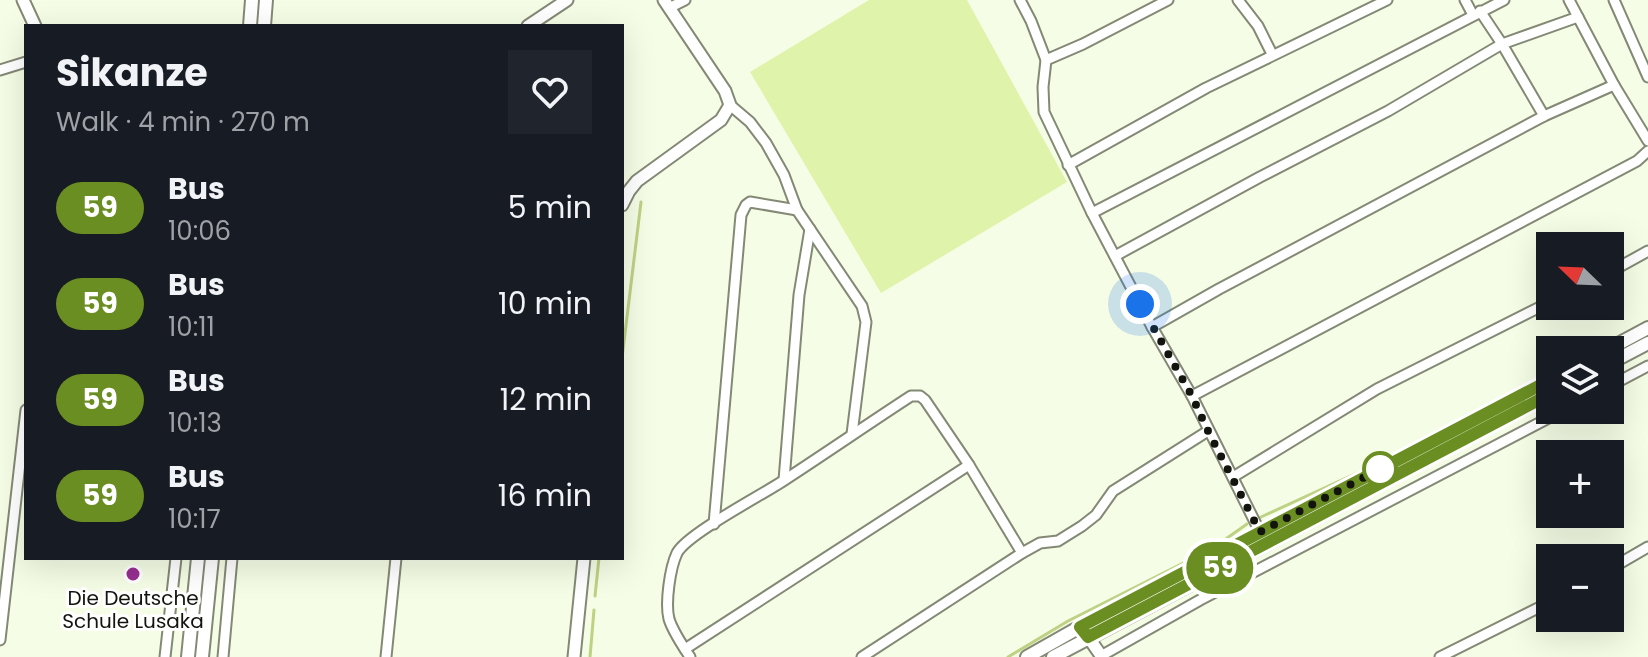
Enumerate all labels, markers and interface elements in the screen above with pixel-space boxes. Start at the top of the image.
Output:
text: Sikanze [56,46,208,99]
button: heart [508,50,592,134]
text: Walk · 4 min · 270 m [56,104,310,140]
text: Bus [168,167,225,210]
text: 5 min [508,186,592,229]
text: 59 [82,188,118,227]
text: 10:06 [168,213,231,249]
north arrow [1536,232,1624,320]
map controls [1536,232,1624,632]
text: Bus [168,263,225,306]
text: 10 min [498,282,592,325]
text: 59 [82,284,118,323]
your location [1120,284,1160,324]
text: 10:11 [168,309,215,345]
button: layers [1536,336,1624,424]
text: Bus [168,359,225,402]
text: 12 min [500,378,592,421]
text: 59 [82,380,118,419]
text: 10:13 [168,405,222,441]
button: + [1536,440,1624,528]
unlabelled marker [1363,452,1397,486]
text: Bus [168,455,225,498]
text: 16 min [498,474,592,517]
text: 59 [82,476,118,515]
text: 10:17 [168,501,221,537]
line badge: 59 [1184,542,1256,594]
button: − [1536,544,1624,632]
text: 59 [1202,548,1238,587]
marker: Die Deutsche Schule Lusaka [124,565,142,583]
place label: Die Deutsche Schule Lusaka [62,584,204,635]

